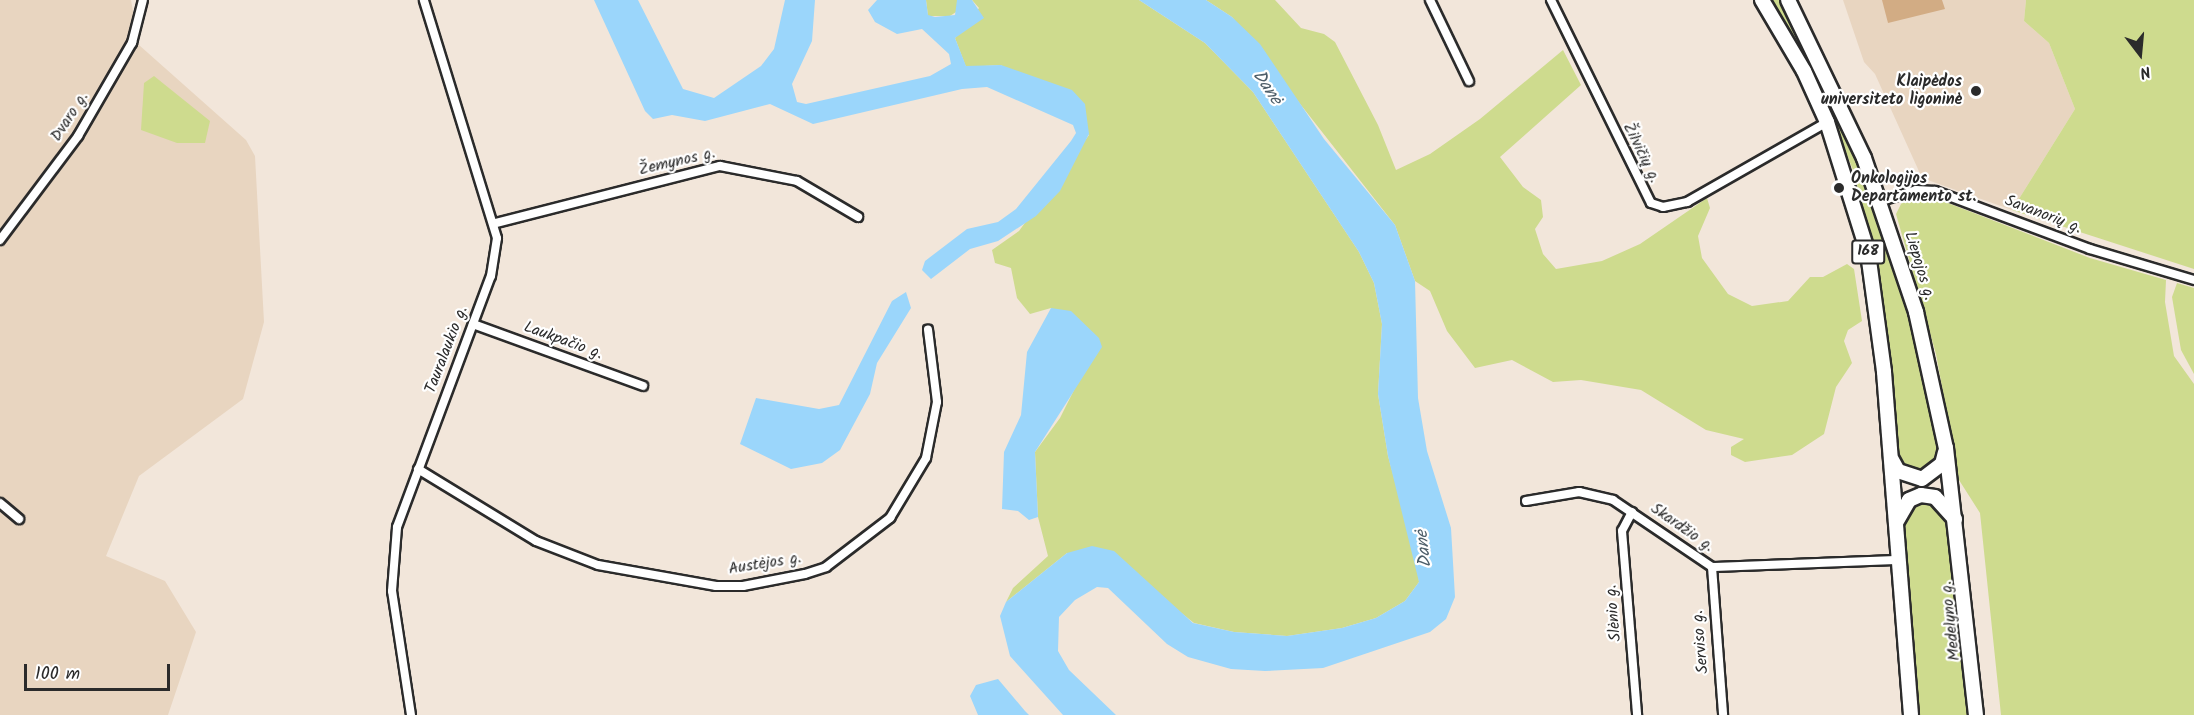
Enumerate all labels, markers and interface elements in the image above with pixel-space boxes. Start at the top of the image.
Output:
north arrow [2110,24,2170,84]
text: N [2137,58,2153,85]
water label: Danė [1247,66,1285,110]
place label: Klaipėdos universiteto ligoninė [1821,72,1962,110]
marker: Klaipėdos universiteto ligoninė [1967,82,1985,100]
street label: Dvaro g. [47,89,93,145]
street label: Žilvičių g. [1618,120,1664,186]
street label: Žemynos g. [637,144,717,180]
place label: Onkologijos Departamento st. [1851,169,1976,207]
marker: Onkologijos Departamento st. [1832,181,1846,195]
street label: Savanorių g. [2002,192,2084,238]
street label: Liepojos g. [1900,229,1938,303]
road number: 168 [1850,240,1886,264]
street label: Tauralaukio g. [422,304,472,396]
street label: Laukpačio g. [521,318,605,364]
street label: Skardžio g. [1647,499,1717,557]
water label: Danė [1412,529,1438,569]
street label: Austėjos g. [727,549,803,579]
street label: Medelyno g. [1937,580,1965,662]
street label: Slėnio g. [1602,584,1626,642]
street label: Serviso g. [1689,610,1713,674]
scale bar [27,652,172,690]
text: 100 m [35,660,80,689]

